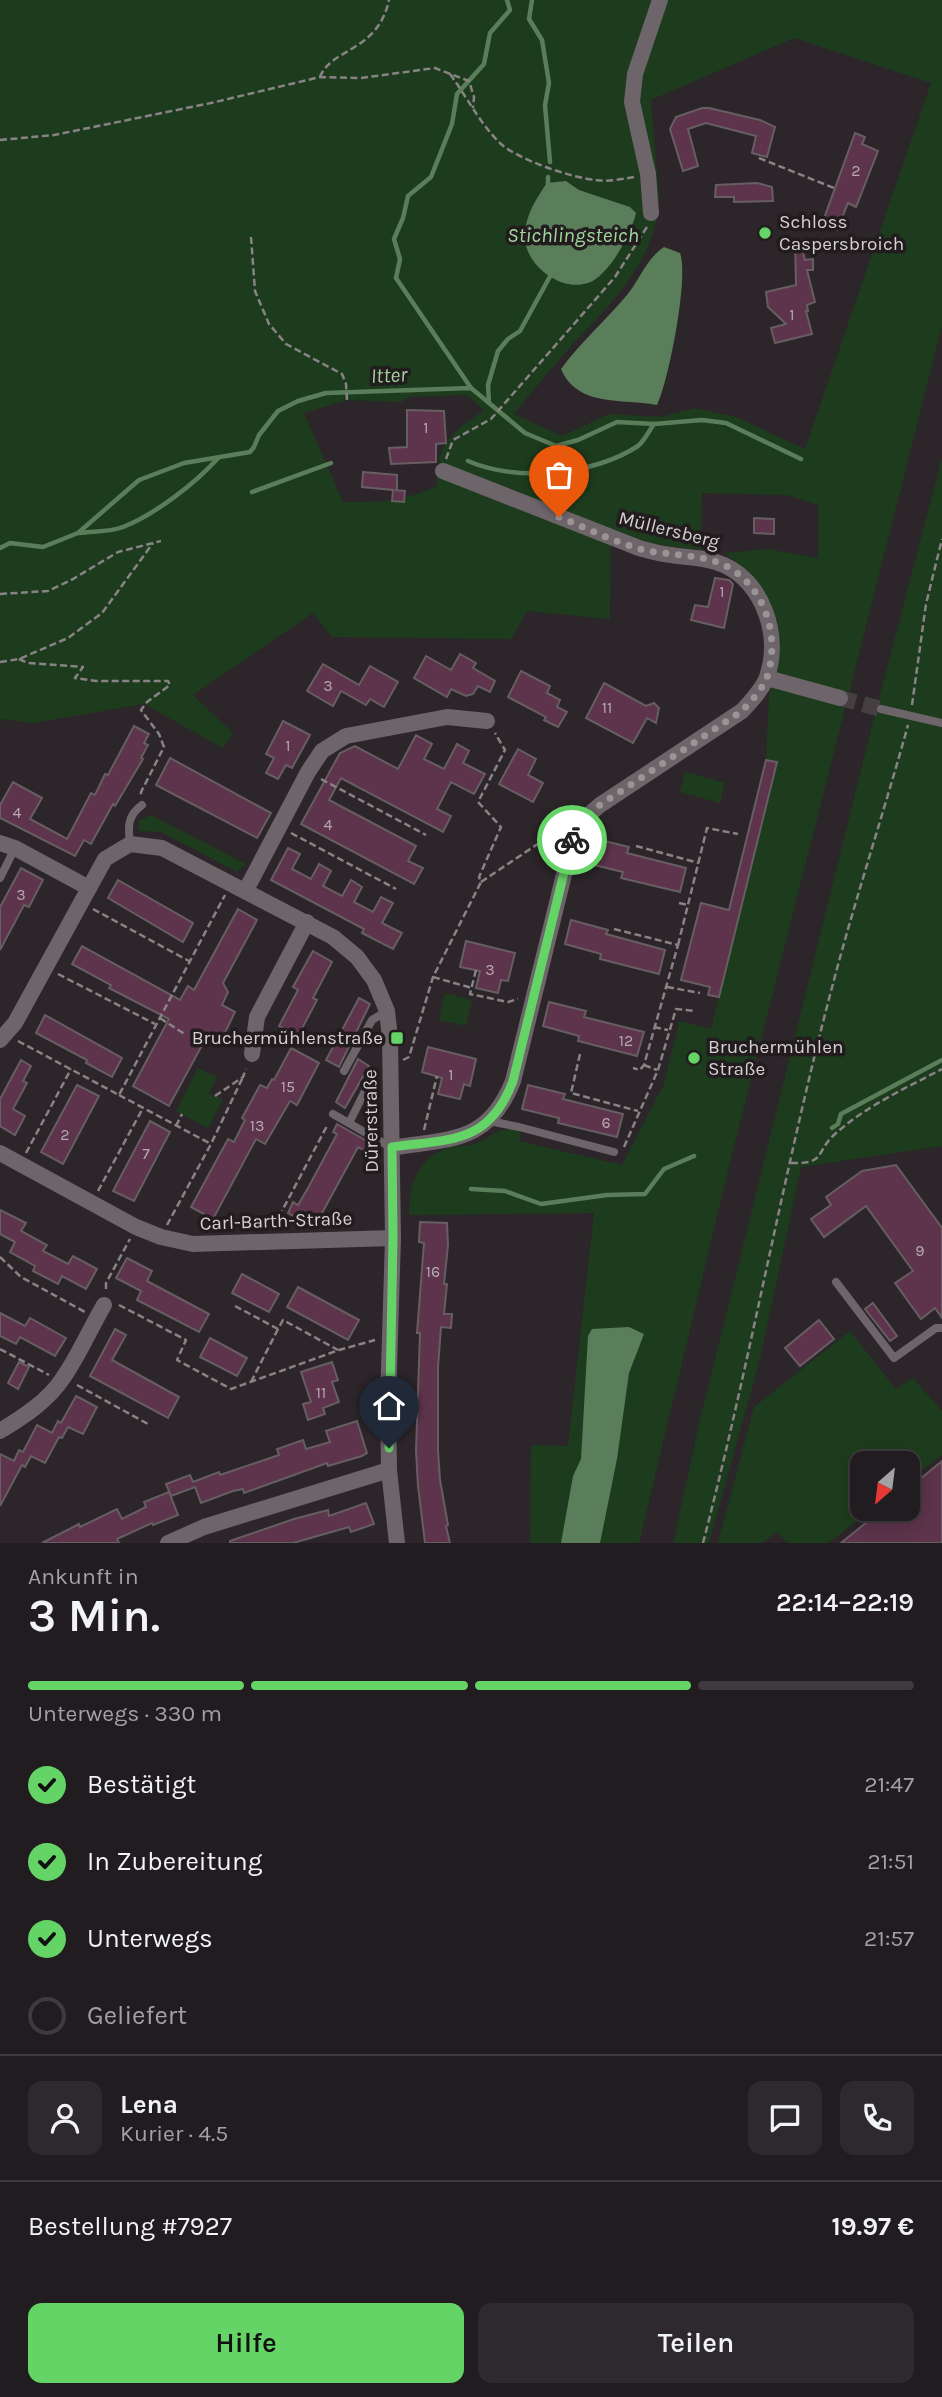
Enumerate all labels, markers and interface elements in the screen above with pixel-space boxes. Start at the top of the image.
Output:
house number: 2 [851,161,861,180]
place label: Schloss Caspersbroich [779,211,904,255]
water label: Stichlingsteich [507,223,639,247]
marker: Schloss Caspersbroich [757,225,773,241]
house number: 1 [789,305,795,324]
water label: Itter [370,362,408,388]
house number: 1 [423,418,429,437]
pin [529,445,589,517]
icon: bag [540,456,578,494]
street label: Müllersberg [616,507,722,553]
house number: 1 [719,582,725,601]
house number: 3 [323,676,333,695]
house number: 11 [602,698,612,717]
house number: 1 [285,736,291,755]
house number: 4 [13,803,22,822]
courier [537,805,607,875]
house number: 4 [324,815,333,834]
icon: bike [553,821,591,859]
house number: 3 [16,885,26,904]
house number: 3 [485,960,495,979]
place label: Bruchermühlenstraße [192,1027,383,1049]
marker: Bruchermühlenstraße [389,1030,405,1046]
house number: 12 [619,1031,633,1050]
place label: Bruchermühlen Straße [708,1036,843,1080]
marker: Bruchermühlen Straße [686,1050,702,1066]
house number: 1 [448,1065,454,1084]
street label: Dürerstraße [359,1069,383,1173]
house number: 15 [281,1077,295,1096]
house number: 6 [601,1113,611,1132]
house number: 13 [250,1116,264,1135]
house number: 2 [60,1125,70,1144]
house number: 7 [142,1144,150,1163]
street label: Carl-Barth-Straße [199,1207,353,1235]
house number: 9 [915,1241,925,1260]
house number: 16 [426,1262,440,1281]
pin [359,1376,419,1448]
house number: 11 [316,1383,326,1402]
icon: home [370,1387,408,1425]
north arrow [850,1451,920,1521]
map controls [850,1451,920,1521]
text: Ankunft in [28,1563,139,1590]
text: 22:14–22:19 [776,1587,914,1618]
text: 3 Min. [28,1589,160,1643]
text: Unterwegs · 330 m [28,1700,222,1727]
icon: check [28,1766,66,1804]
text: Bestätigt [87,1769,196,1800]
text: 21:47 [864,1771,914,1798]
icon: check [28,1843,66,1881]
text: In Zubereitung [87,1846,262,1877]
text: 21:51 [867,1848,914,1875]
icon: check [28,1920,66,1958]
text: Unterwegs [87,1923,213,1954]
text: 21:57 [864,1925,914,1952]
text: Geliefert [87,2000,187,2031]
button: person [28,2081,102,2155]
button: chat [748,2081,822,2155]
button: phone [840,2081,914,2155]
text: Lena [120,2089,178,2120]
text: Kurier · 4.5 [120,2120,228,2147]
text: Bestellung #7927 [28,2211,232,2242]
text: 19.97 € [831,2211,914,2242]
button: Hilfe [28,2303,464,2383]
button: Teilen [478,2303,914,2383]

